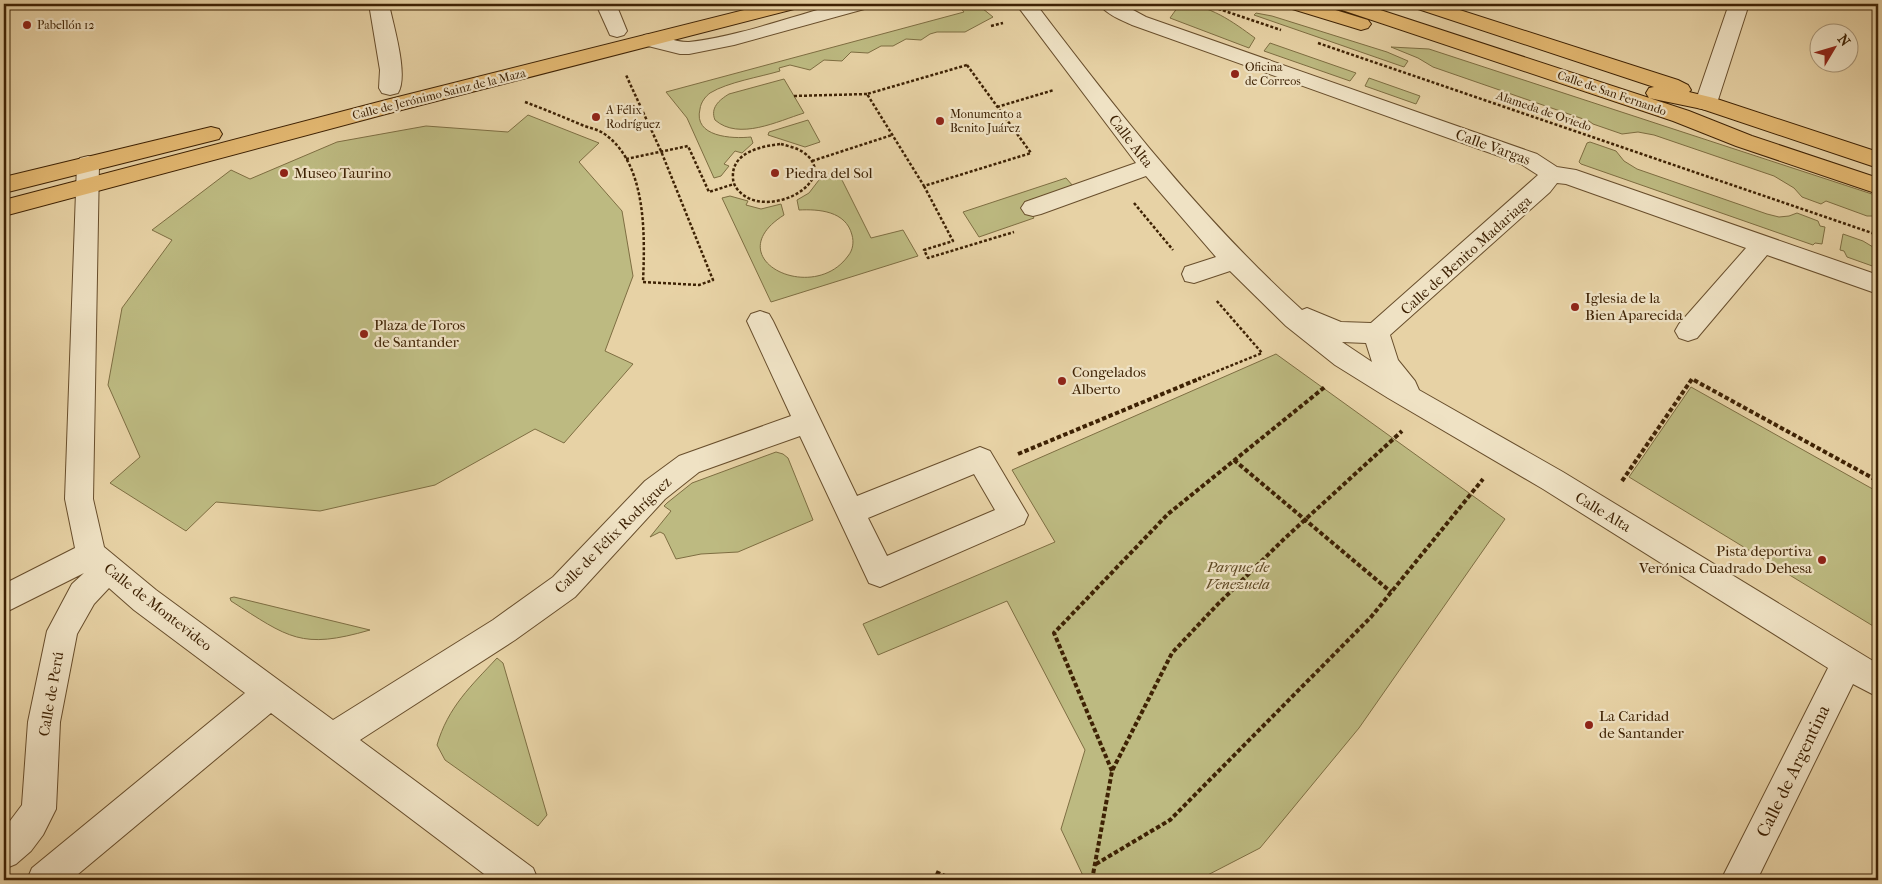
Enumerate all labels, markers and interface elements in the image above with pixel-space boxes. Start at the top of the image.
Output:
place label: Pabellón 12 [37,18,94,32]
marker: Pabellón 12 [21,19,33,31]
north arrow [1810,22,1860,72]
text: N [1834,31,1854,50]
place label: Oficina de Correos [1245,60,1301,88]
street label: Calle de Jerónimo Sainz de la Maza [351,66,528,122]
marker: Oficina de Correos [1229,68,1241,80]
street label: Calle de San Fernando [1556,68,1668,118]
street label: Alameda de Oviedo [1494,88,1593,134]
place label: A Félix Rodríguez [605,103,661,131]
place label: Monumento a Benito Juárez [950,107,1022,135]
marker: A Félix Rodríguez [590,111,602,123]
street label: Calle Alta [1105,111,1158,172]
marker: Monumento a Benito Juárez [934,115,946,127]
street label: Calle Vargas [1453,125,1533,169]
place label: Museo Taurino [294,164,391,182]
place label: Piedra del Sol [785,164,873,182]
marker: Museo Taurino [278,167,290,179]
marker: Piedra del Sol [769,167,781,179]
street label: Calle de Benito Madariaga [1397,191,1536,318]
place label: Iglesia de la Bien Aparecida [1585,289,1684,324]
marker: Iglesia de la Bien Aparecida [1569,301,1581,313]
place label: Plaza de Toros de Santander [374,316,466,351]
marker: Plaza de Toros de Santander [358,328,370,340]
place label: Congelados Alberto [1071,363,1147,398]
marker: Congelados Alberto [1056,375,1068,387]
street label: Calle de Félix Rodríguez [551,473,675,597]
street label: Calle Alta [1572,488,1635,536]
place label: Pista deportiva Verónica Cuadrado Dehesa [1638,542,1813,577]
marker: Pista deportiva Verónica Cuadrado Dehesa [1816,554,1828,566]
park label: Parque de Venezuela [1206,558,1270,593]
street label: Calle de Montevideo [100,559,216,655]
street label: Calle de Perú [35,650,67,738]
street label: Calle de Argentina [1752,701,1835,841]
place label: La Caridad de Santander [1599,707,1685,742]
marker: La Caridad de Santander [1583,719,1595,731]

